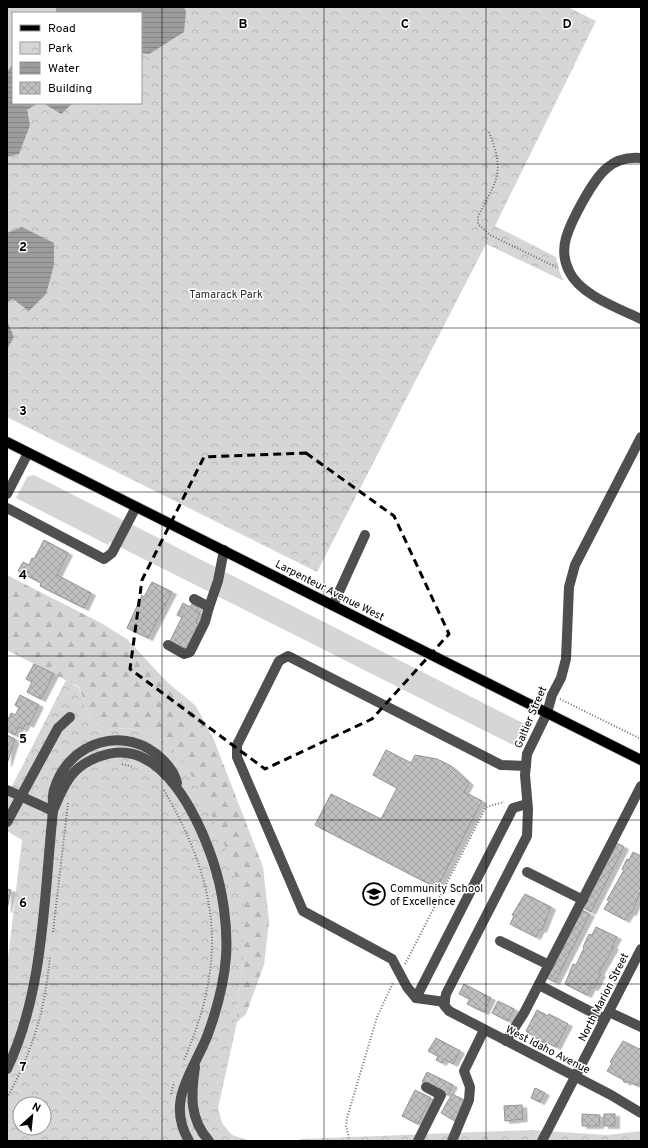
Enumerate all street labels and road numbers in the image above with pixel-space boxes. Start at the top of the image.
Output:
street label: Larpenteur Avenue West [273,557,386,625]
street label: Galtier Street [512,684,550,751]
street label: North Marion Street [575,951,632,1044]
street label: West Idaho Avenue [503,1023,592,1077]

